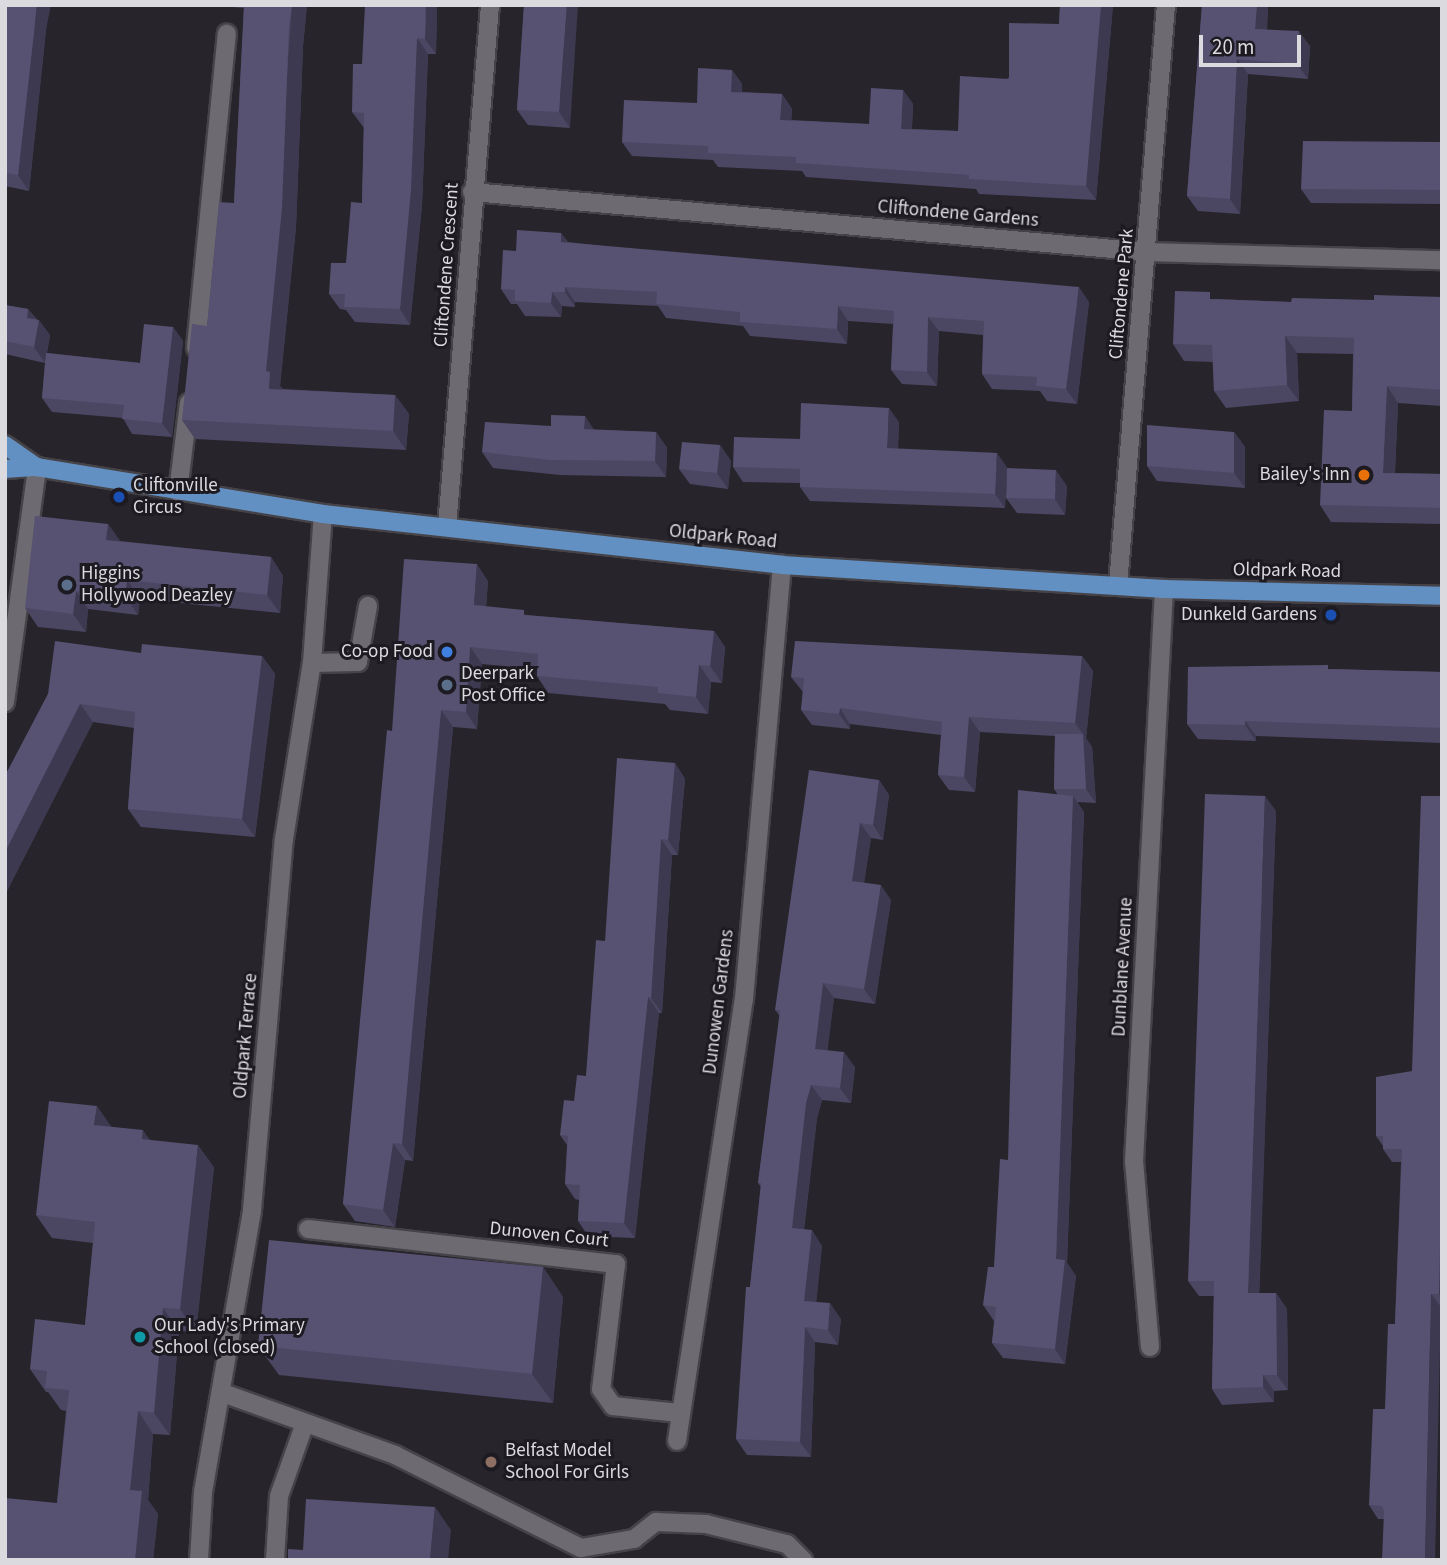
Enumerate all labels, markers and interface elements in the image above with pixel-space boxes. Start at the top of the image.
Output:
scale bar [1202,21,1304,65]
text: 20 m [1212,32,1254,62]
street label: Cliftondene Crescent [430,182,464,348]
street label: Cliftondene Gardens [876,196,1040,232]
street label: Cliftondene Park [1105,228,1139,360]
place label: Bailey's Inn [1259,464,1350,486]
marker: Bailey's Inn [1356,467,1372,483]
place label: Cliftonville Circus [133,475,218,519]
marker: Cliftonville Circus [111,489,127,505]
street label: Oldpark Road [668,520,778,554]
street label: Oldpark Road [1233,559,1341,583]
place label: Higgins Hollywood Deazley [81,563,233,607]
marker: Higgins Hollywood Deazley [59,577,75,593]
place label: Dunkeld Gardens [1181,604,1317,626]
marker: Dunkeld Gardens [1323,607,1339,623]
place label: Co-op Food [341,641,433,663]
marker: Co-op Food [439,644,455,660]
place label: Deerpark Post Office [461,663,545,707]
marker: Deerpark Post Office [439,677,455,693]
street label: Dunblane Avenue [1108,897,1138,1037]
street label: Dunowen Gardens [699,928,739,1076]
street label: Oldpark Terrace [229,972,263,1100]
street label: Dunoven Court [488,1217,610,1253]
place label: Our Lady's Primary School (closed) [154,1315,305,1359]
marker: Our Lady's Primary School (closed) [132,1329,148,1345]
place label: Belfast Model School For Girls [505,1440,629,1484]
marker: Belfast Model School For Girls [483,1454,499,1470]

